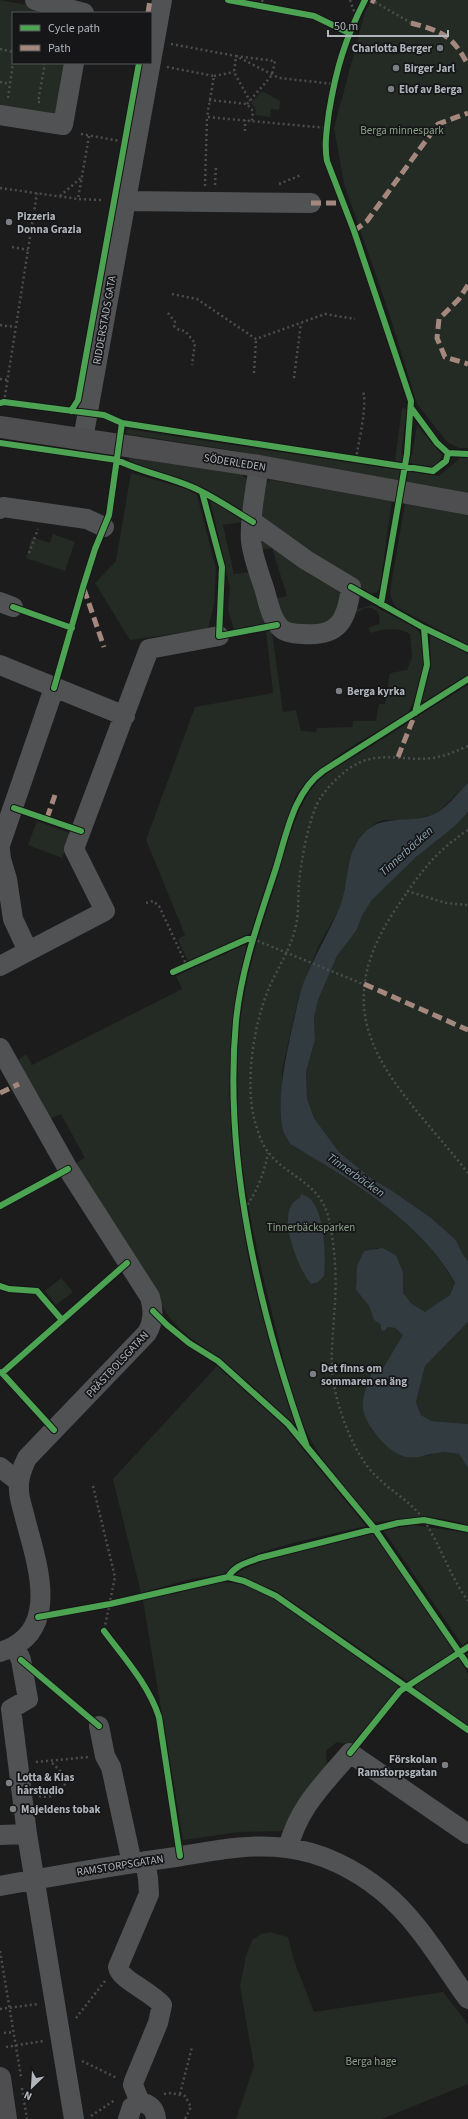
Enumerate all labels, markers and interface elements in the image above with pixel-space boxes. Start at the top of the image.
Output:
legend [12,12,152,64]
scale bar [328,12,448,38]
text: 50 m [334,18,358,35]
text: Cycle path [48,20,100,37]
text: Path [48,40,71,57]
place label: Charlotta Berger [352,41,433,56]
marker: Charlotta Berger [435,43,445,53]
place label: Birger Jarl [404,61,456,76]
marker: Birger Jarl [391,63,401,73]
place label: Elof av Berga [399,82,462,97]
marker: Elof av Berga [386,84,396,94]
park label: Berga minnespark [360,123,444,138]
place label: Pizzeria Donna Grazia [17,209,82,237]
marker: Pizzeria Donna Grazia [4,217,14,227]
street label: RIDDERSTADS GATA [89,274,120,366]
street label: SÖDERLEDEN [203,450,267,475]
place label: Berga kyrka [347,684,405,699]
marker: Berga kyrka [334,686,344,696]
water label: Tinnerbäcken [376,823,437,880]
water label: Tinnerbäcken [323,1149,388,1202]
park label: Tinnerbäcksparken [267,1220,355,1235]
street label: PRÄSTBOLSGATAN [83,1328,152,1401]
place label: Det finns om sommaren en äng [321,1361,407,1389]
marker: Det finns om sommaren en äng [308,1369,318,1379]
place label: Förskolan Ramstorpsgatan [358,1752,437,1780]
marker: Förskolan Ramstorpsgatan [440,1760,450,1770]
place label: Lotta & Kias hårstudio [17,1770,74,1798]
marker: Lotta & Kias hårstudio [4,1778,14,1788]
place label: Majeldens tobak [21,1802,101,1817]
marker: Majeldens tobak [8,1804,18,1814]
street label: RAMSTORPSGATAN [76,1851,165,1880]
park label: Berga hage [345,2054,397,2069]
north arrow [12,2067,52,2107]
text: N [21,2087,34,2104]

